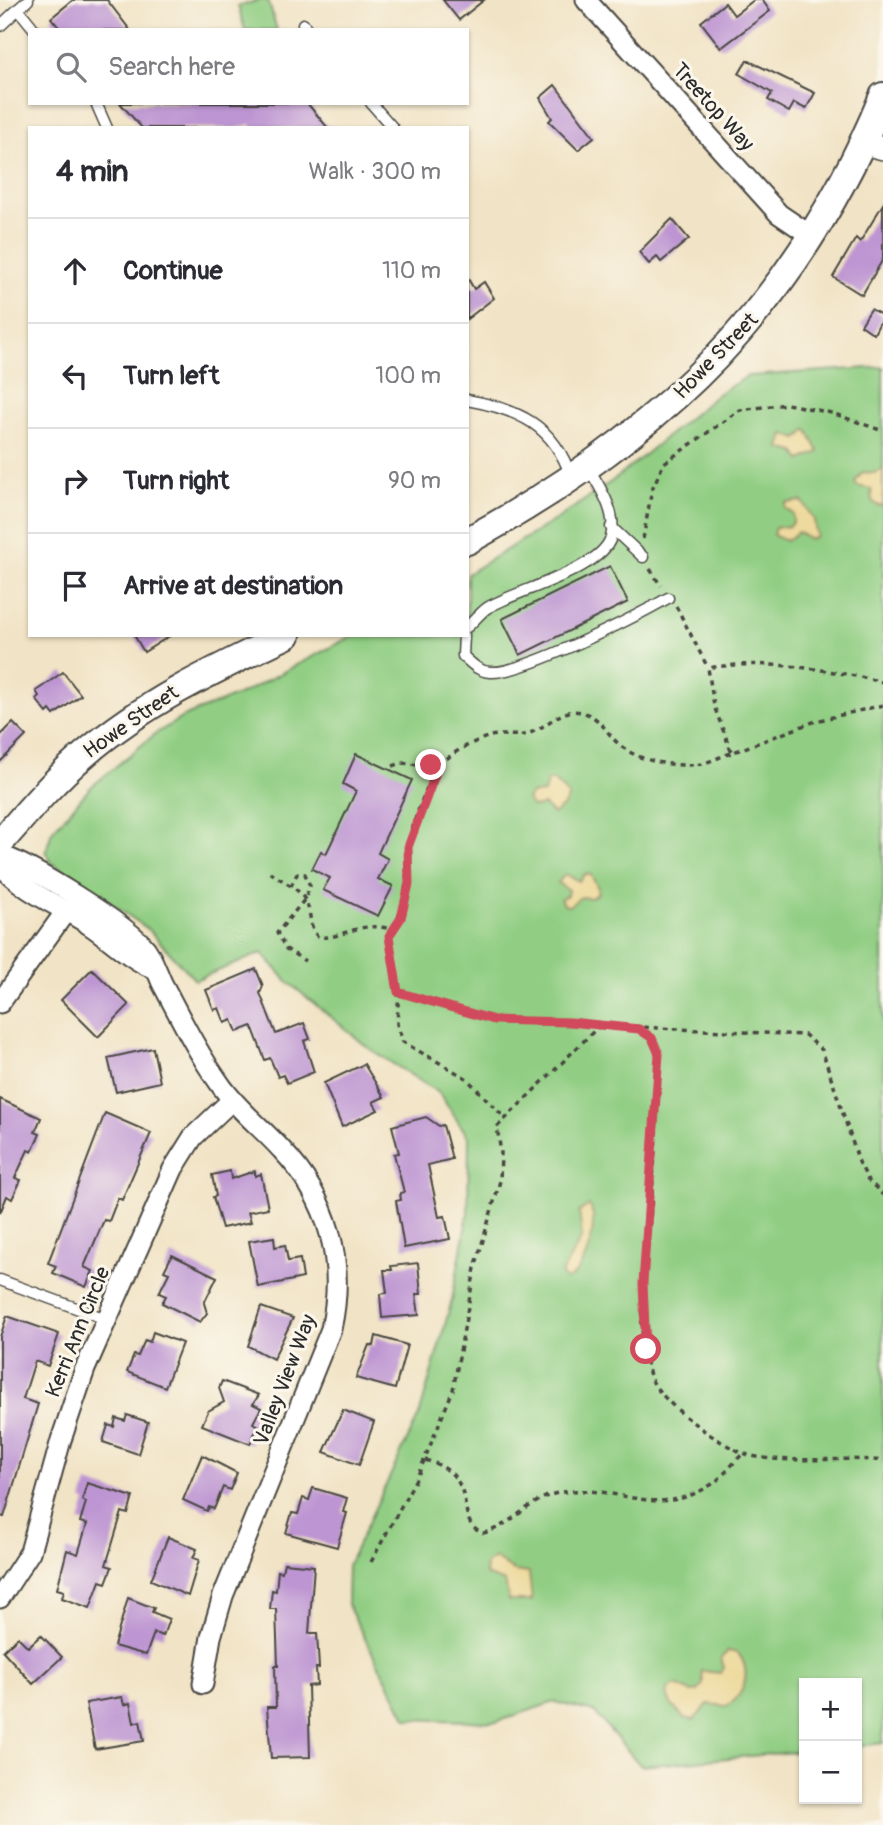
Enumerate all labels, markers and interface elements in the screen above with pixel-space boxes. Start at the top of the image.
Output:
search box [28,28,469,105]
icon: search [52,48,90,86]
text: Search here [108,51,235,83]
street label: Treetop Way [666,57,760,157]
text: 4 min [56,153,129,190]
text: Walk · 300 m [309,157,441,186]
icon: ahead [56,252,94,290]
text: Continue [123,255,223,287]
text: 110 m [382,256,441,285]
street label: Howe Street [668,307,764,405]
icon: left [56,357,94,395]
text: Turn left [123,360,219,392]
text: 100 m [375,361,441,390]
icon: right [56,462,94,500]
text: Turn right [123,465,229,497]
text: 90 m [388,466,441,495]
icon: arrive [56,567,94,605]
text: Arrive at destination [123,570,343,602]
street label: Howe Street [78,679,184,765]
route end [415,749,446,780]
street label: Kerri Ann Circle [40,1262,117,1401]
street label: Valley View Way [248,1311,322,1449]
route start [630,1333,661,1364]
map controls [799,1678,862,1804]
button: + [799,1678,862,1741]
button: − [799,1741,862,1804]

